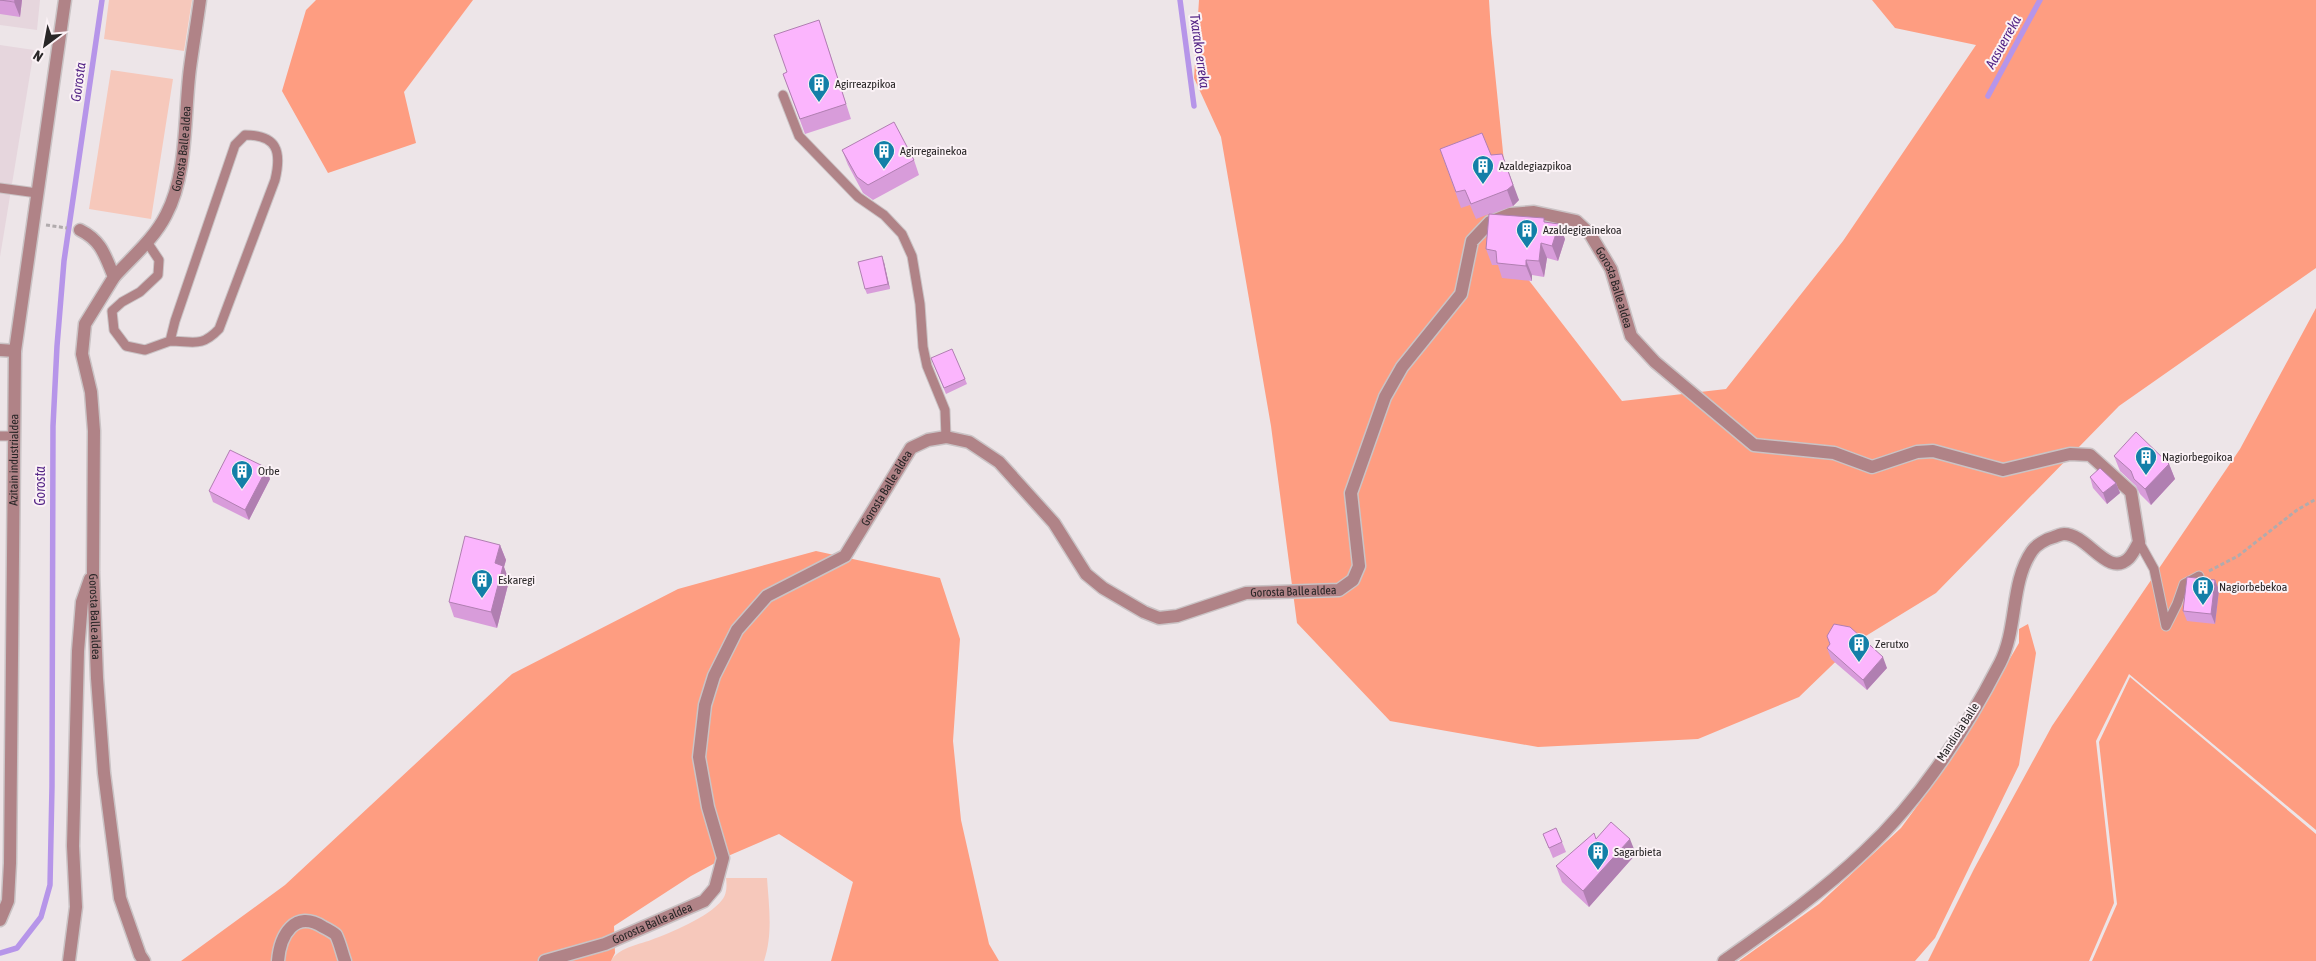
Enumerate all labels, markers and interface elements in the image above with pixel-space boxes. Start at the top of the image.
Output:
water label: Aasuerreka [1981,12,2024,72]
water label: Txarako erreka [1187,13,1213,90]
north arrow [20,20,70,70]
text: N [30,47,46,65]
water label: Gorosta [67,61,89,103]
building icon: Agirreazpikoa [807,72,831,103]
place label: Agirreazpikoa [835,77,896,91]
street label: Gorosta Balle aldea [169,105,194,193]
building icon: Agirregainekoa [872,139,896,170]
place label: Agirregainekoa [900,144,967,158]
building icon: Azaldegiazpikoa [1471,154,1495,185]
place label: Azaldegiazpikoa [1499,159,1572,173]
building icon: Azaldegigainekoa [1515,218,1539,249]
place label: Azaldegigainekoa [1543,223,1622,237]
street label: Gorosta Balle aldea [1592,244,1635,330]
street label: Azitain industrialdea [6,414,21,506]
building icon: Nagiorbegoikoa [2134,445,2158,476]
street label: Gorosta Balle aldea [858,448,915,529]
place label: Nagiorbegoikoa [2162,450,2232,464]
building icon: Orbe [230,459,254,490]
place label: Orbe [258,464,280,478]
water label: Gorosta [32,466,48,506]
building icon: Eskaregi [470,568,494,599]
street label: Gorosta Balle aldea [86,573,103,660]
place label: Eskaregi [498,573,535,587]
building icon: Nagiorbebekoa [2191,575,2215,606]
place label: Nagiorbebekoa [2219,580,2287,594]
street label: Gorosta Balle aldea [1250,583,1337,600]
building icon: Zerutxo [1847,632,1871,663]
place label: Zerutxo [1875,637,1909,651]
street label: Mandiola Balle [1934,700,1982,764]
building icon: Sagarbieta [1586,840,1610,871]
place label: Sagarbieta [1614,845,1662,859]
street label: Gorosta Balle aldea [610,900,695,947]

